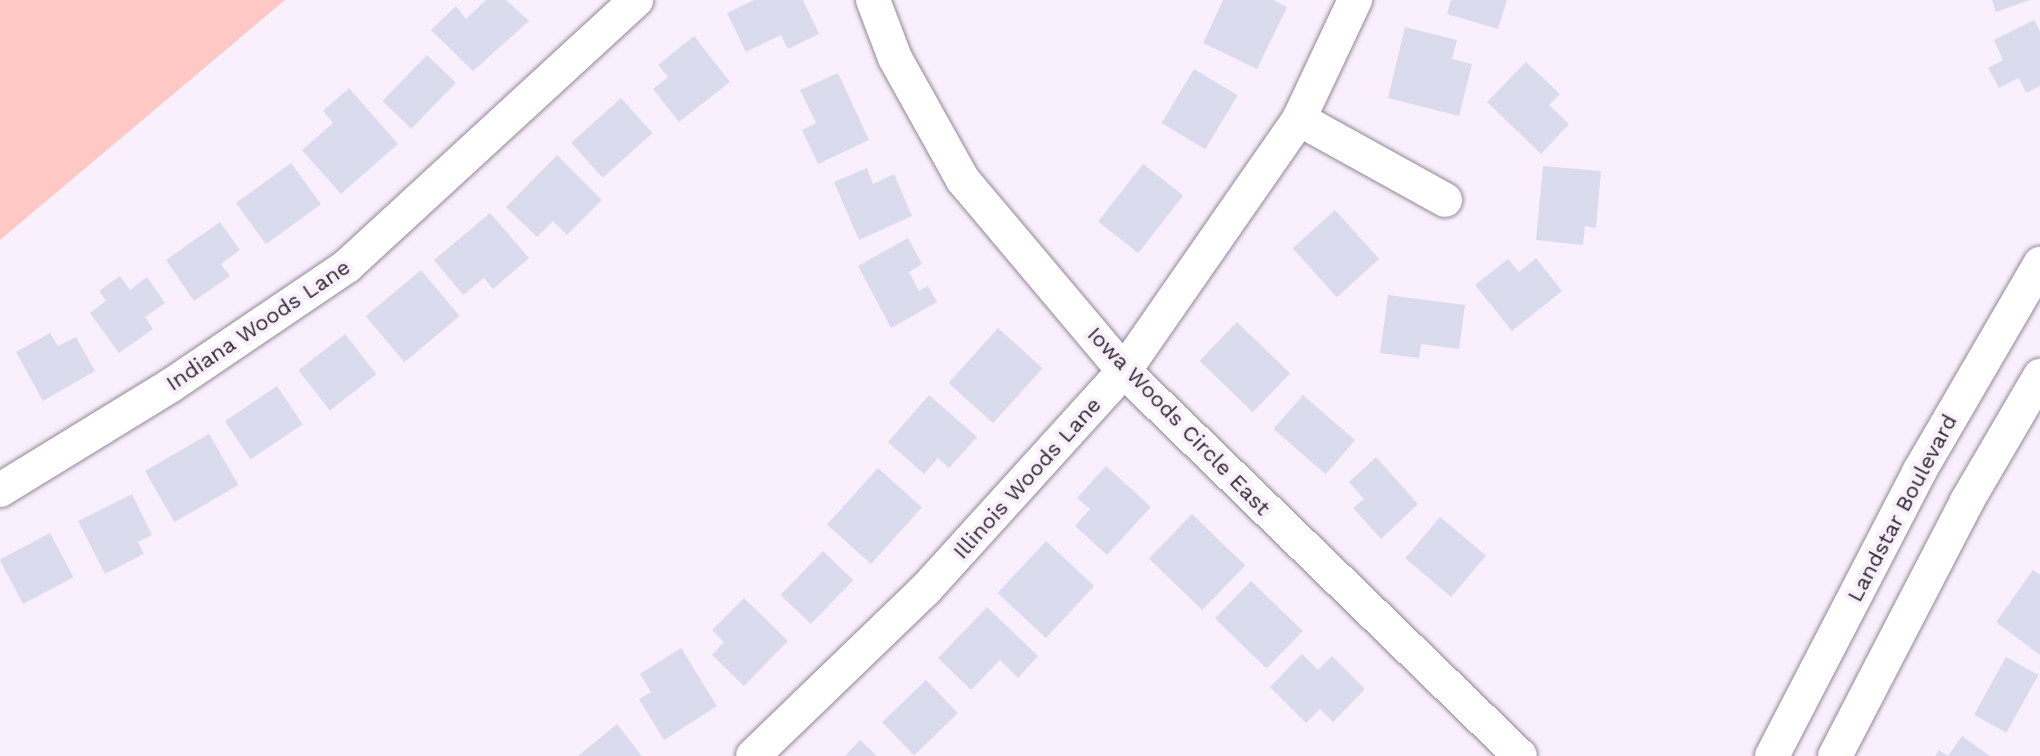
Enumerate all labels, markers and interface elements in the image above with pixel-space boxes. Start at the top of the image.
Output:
street label: Indiana Woods Lane [161,253,355,397]
street label: Iowa Woods Circle East [1082,321,1276,521]
street label: Illinois Woods Lane [947,391,1107,565]
street label: Landstar Boulevard [1841,410,1963,606]

